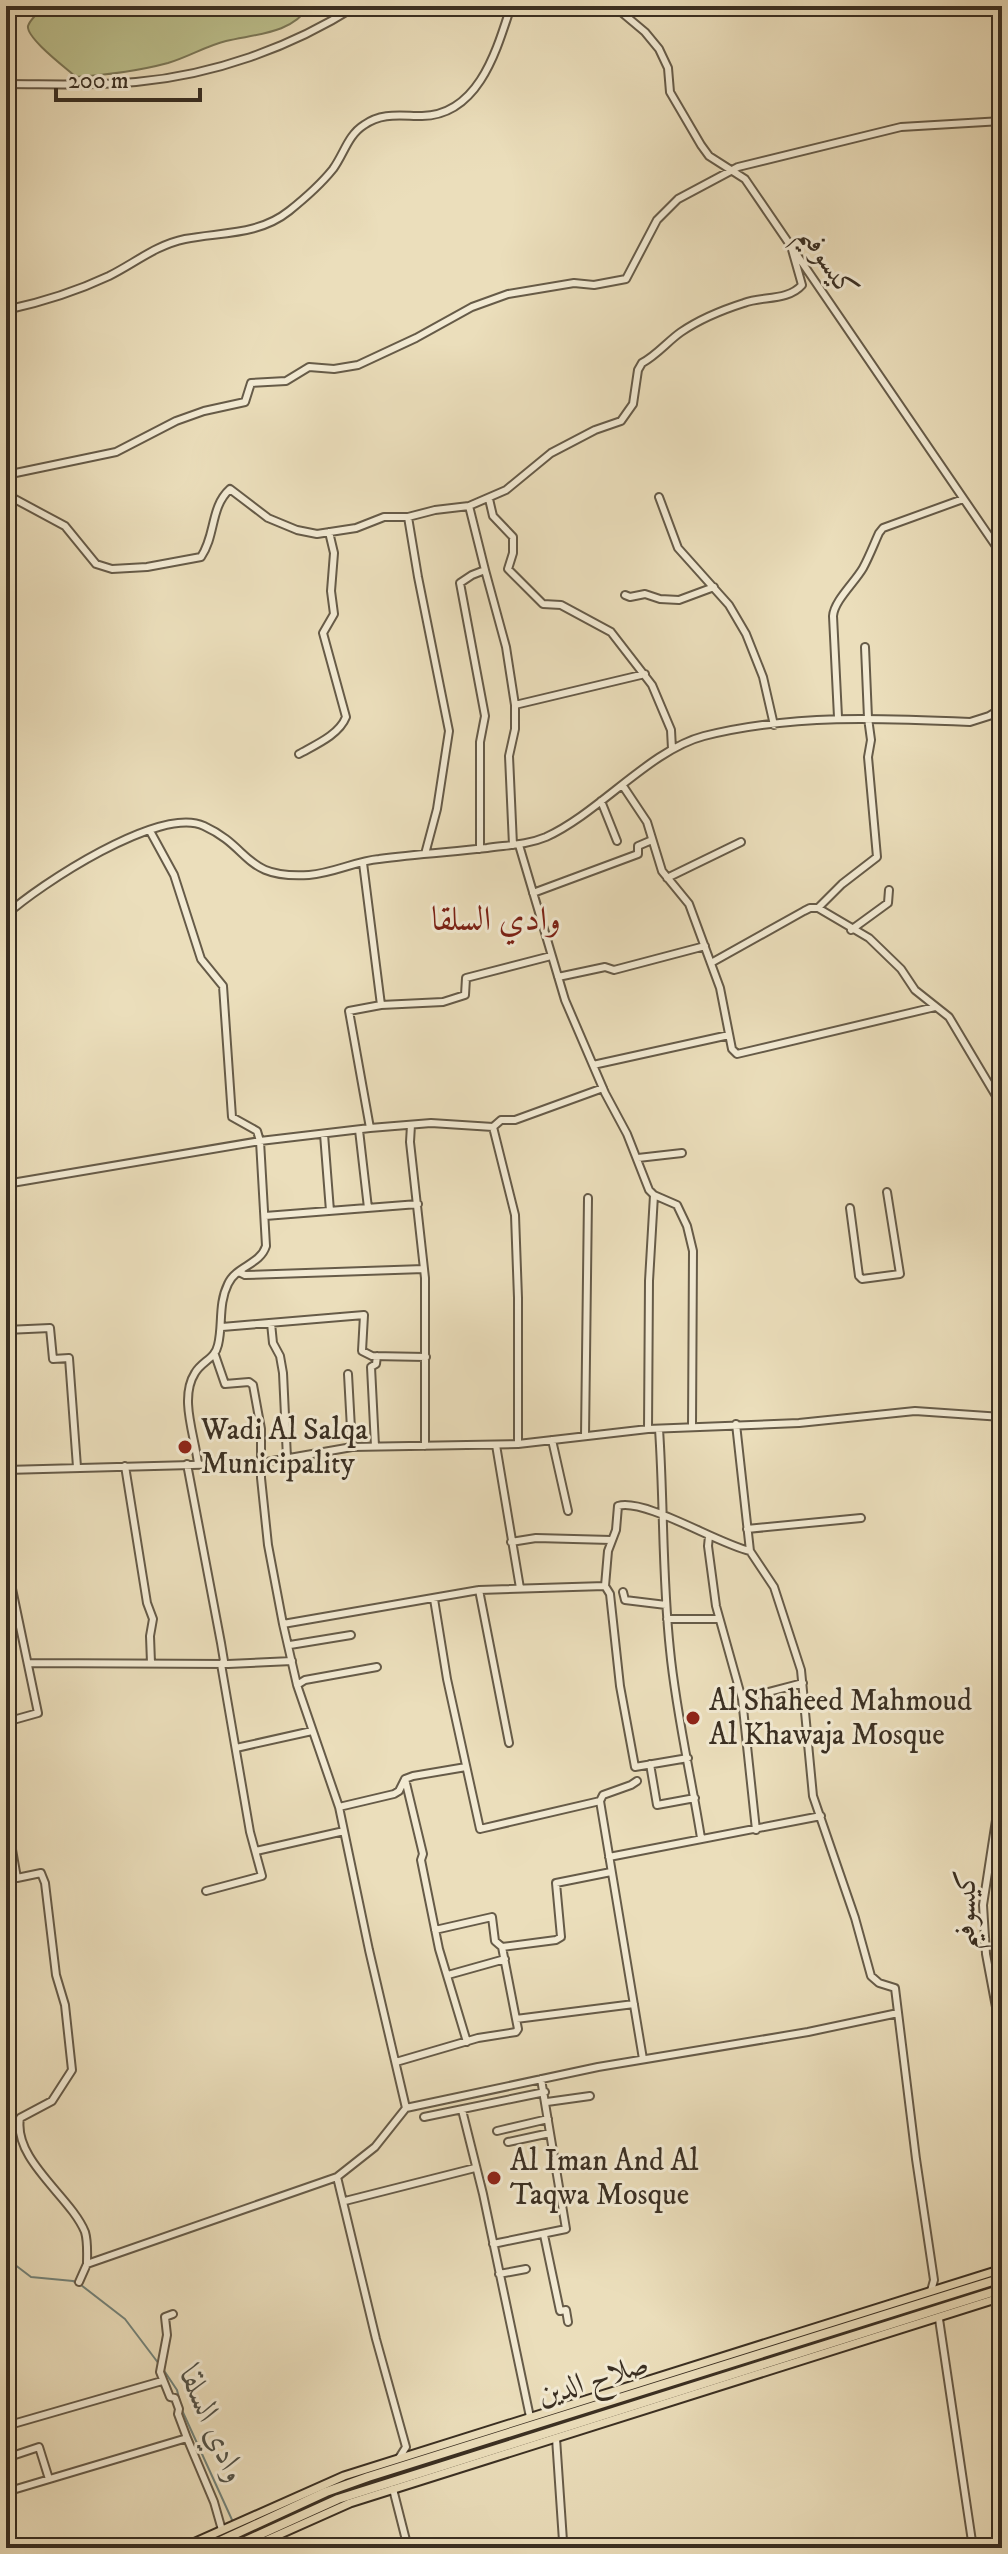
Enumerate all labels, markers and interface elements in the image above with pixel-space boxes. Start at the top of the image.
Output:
scale bar [56,52,200,102]
text: 200 m [68,66,129,96]
street label: كيسوفيم [783,218,866,311]
district label: وادي السلقا [431,899,561,946]
place label: Wadi Al Salqa Municipality [200,1412,368,1483]
marker: Wadi Al Salqa Municipality [176,1438,194,1456]
place label: Al Shaheed Mahmoud Al Khawaja Mosque [709,1683,972,1754]
marker: Al Shaheed Mahmoud Al Khawaja Mosque [684,1709,702,1727]
street label: كيسوفيم [947,1870,994,1951]
place label: Al Iman And Al Taqwa Mosque [510,2143,699,2214]
marker: Al Iman And Al Taqwa Mosque [485,2169,503,2187]
street label: صلاح الدين [533,2346,655,2420]
water label: وادي السلقا [165,2358,255,2490]

